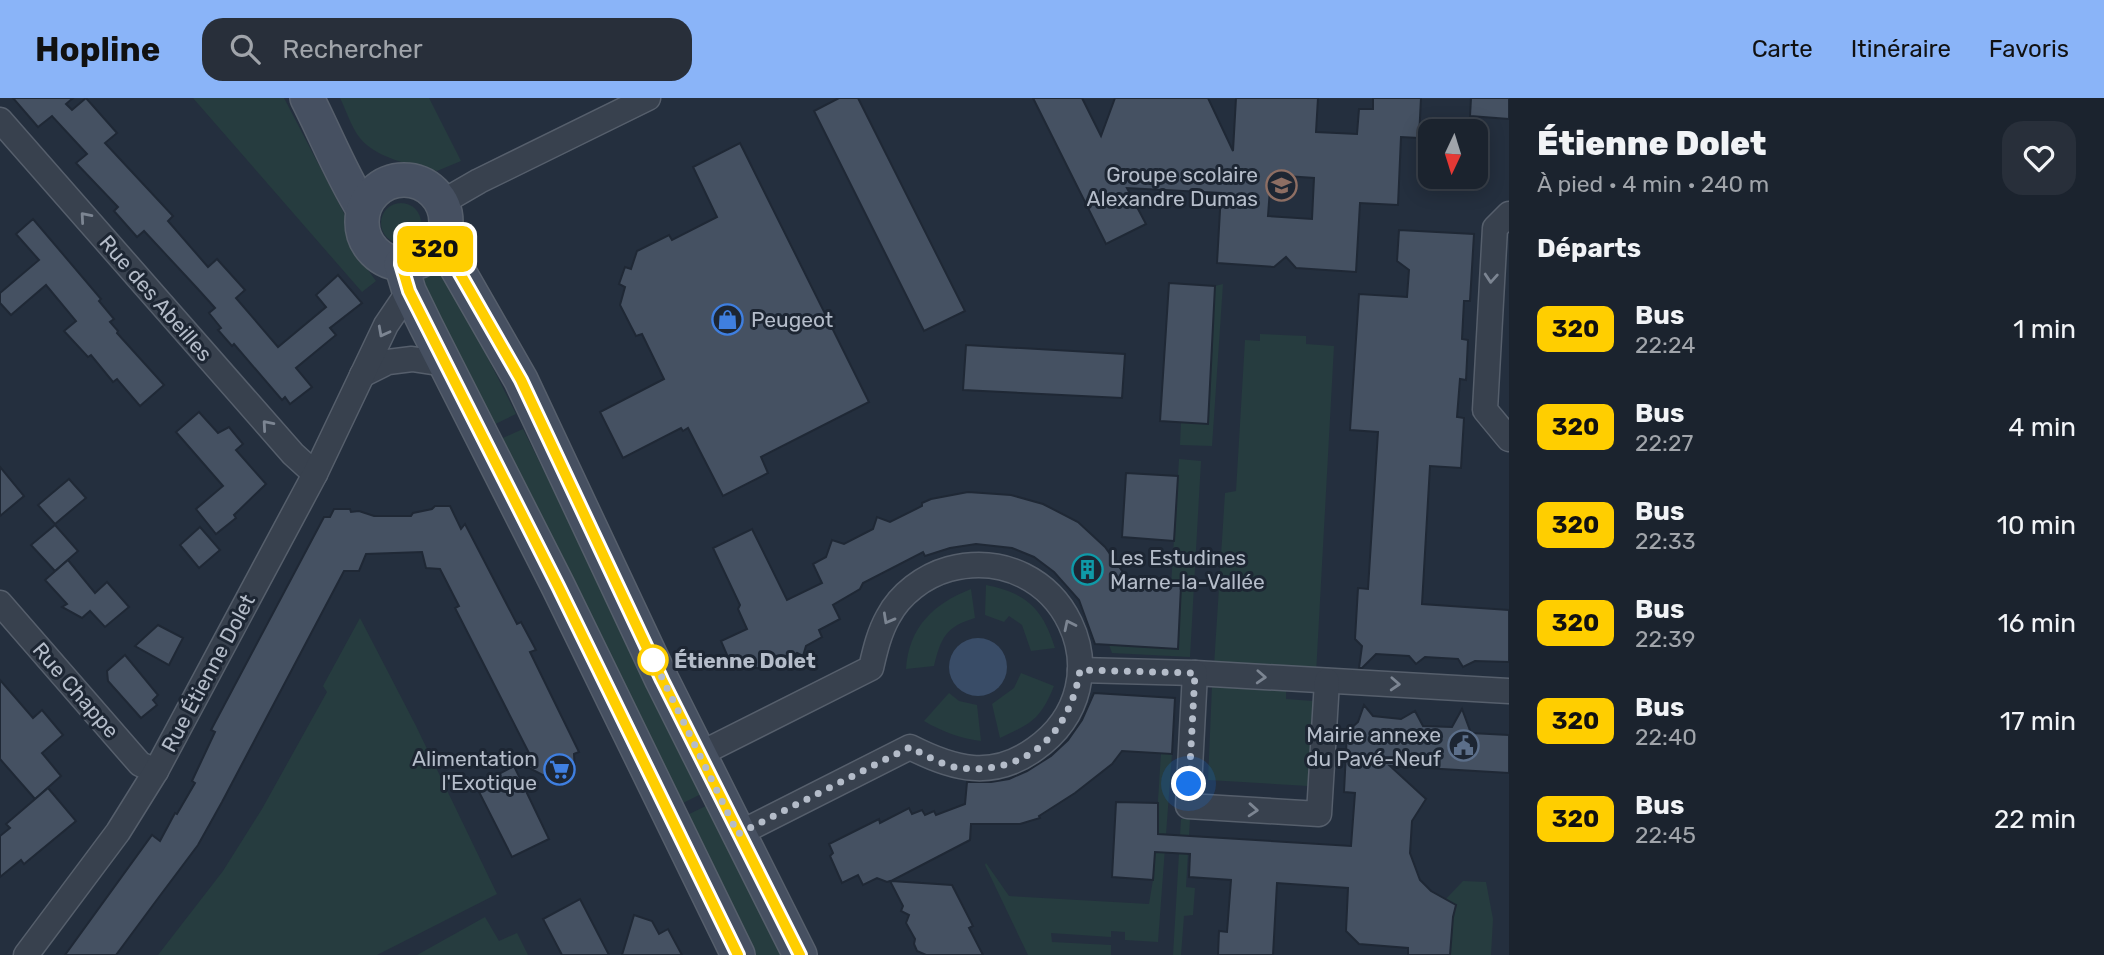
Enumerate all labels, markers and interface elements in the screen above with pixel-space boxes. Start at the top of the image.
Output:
search box [202,18,692,81]
text: Hopline [35,30,160,69]
icon: search [226,30,264,68]
text: Rechercher [282,34,423,65]
text: Carte [1752,35,1813,63]
text: Itinéraire [1851,35,1951,63]
text: Favoris [1989,35,2069,63]
north arrow [1418,119,1488,189]
map controls [1418,119,1488,189]
button: heart [2002,121,2076,195]
text: Étienne Dolet [1537,124,1767,163]
place label: Groupe scolaire Alexandre Dumas [1087,162,1258,211]
school or university icon: Groupe scolaire Alexandre Dumas [1264,169,1298,203]
text: À pied · 4 min · 240 m [1537,170,1769,198]
one-way arrow [81,212,93,225]
line badge: 320 [395,226,475,272]
street label: Rue des Abeilles [94,230,218,366]
text: Départs [1537,233,1641,264]
text: 320 [411,235,459,263]
one-way arrow [1484,273,1499,284]
text: Bus [1635,300,1684,331]
shop icon: Peugeot [711,302,745,336]
place label: Peugeot [751,307,833,332]
text: 1 min [2013,314,2076,345]
text: 320 [1552,315,1599,343]
one-way arrow [378,325,392,337]
text: 22:24 [1635,331,1695,359]
text: Bus [1635,398,1684,429]
text: 4 min [2008,412,2076,443]
text: 320 [1552,413,1599,441]
one-way arrow [263,420,275,433]
text: 22:27 [1635,429,1693,457]
text: Bus [1635,496,1684,527]
text: 10 min [1997,510,2076,541]
text: 320 [1552,511,1599,539]
text: 22:33 [1635,527,1696,555]
place label: Les Estudines Marne-la-Vallée [1110,545,1265,594]
building icon: Les Estudines Marne-la-Vallée [1070,552,1104,586]
street label: Rue Étienne Dolet [156,590,260,756]
text: Bus [1635,594,1684,625]
text: 16 min [1998,608,2076,639]
text: 320 [1552,609,1599,637]
one-way arrow [883,611,896,624]
one-way arrow [1064,620,1078,632]
text: 22:39 [1635,625,1695,653]
street label: Rue Chappe [28,637,124,743]
marker: Étienne Dolet [638,645,668,675]
place label: Étienne Dolet [674,648,816,673]
one-way arrow [1256,669,1267,684]
one-way arrow [1390,677,1401,692]
text: Bus [1635,692,1684,723]
text: 17 min [2000,706,2076,737]
text: 320 [1552,707,1599,735]
place label: Mairie annexe du Pavé-Neuf [1306,722,1441,771]
text: 22:40 [1635,723,1697,751]
public building icon: Mairie annexe du Pavé-Neuf [1447,729,1481,763]
place label: Alimentation l'Exotique [412,746,537,795]
supermarket icon: Alimentation l'Exotique [543,753,577,787]
your location [1171,766,1206,801]
text: Bus [1635,790,1684,821]
one-way arrow [1248,802,1259,817]
text: 22 min [1994,804,2076,835]
text: 320 [1552,805,1599,833]
text: 22:45 [1635,821,1696,849]

